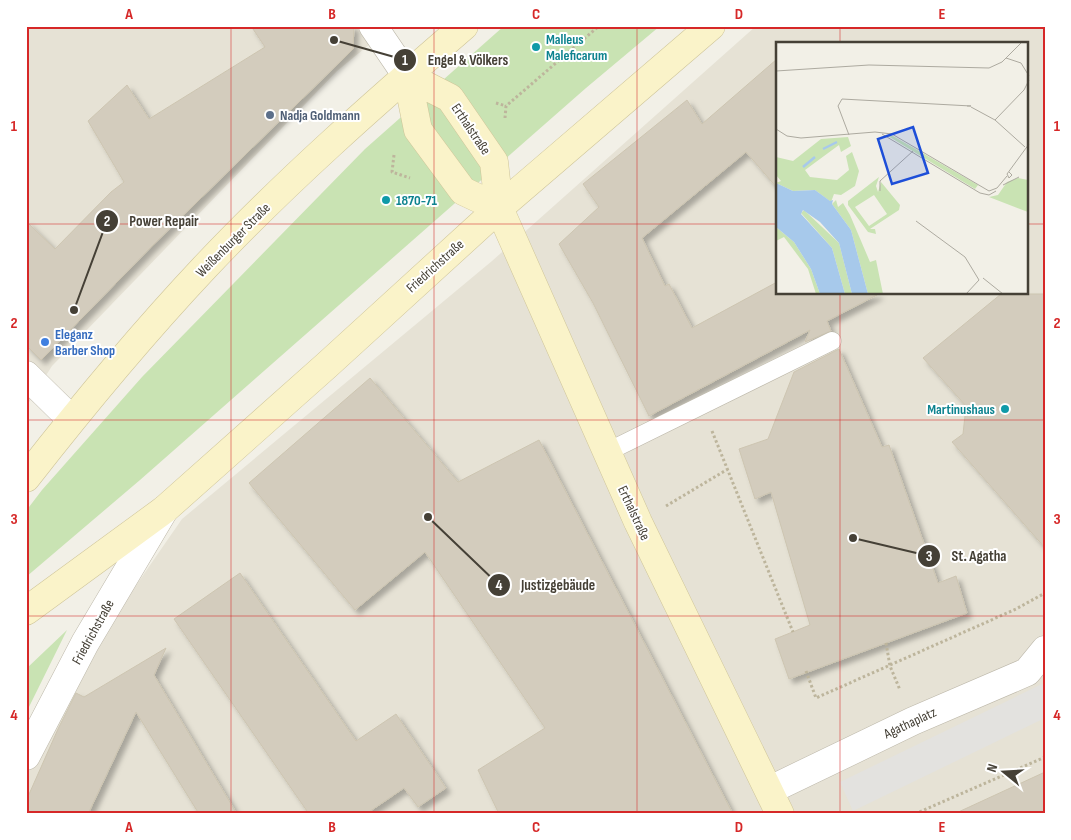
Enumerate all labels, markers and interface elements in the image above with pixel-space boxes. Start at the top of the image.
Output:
text: A [124,5,133,24]
text: B [328,5,336,24]
text: C [532,5,540,24]
text: D [735,5,743,24]
text: E [939,5,946,24]
place label: Malleus Maleficarum [546,31,607,64]
marker: Malleus Maleficarum [530,41,542,53]
inset map [776,42,1028,295]
callout: Engel & Völkers [392,45,518,75]
text: 1 [402,51,408,70]
text: Engel & Völkers [428,51,509,70]
street label: Erthalstraße [448,100,494,158]
place label: Nadja Goldmann [280,107,360,124]
marker: Nadja Goldmann [264,109,276,121]
text: 1 [11,117,18,136]
text: 1 [1054,117,1061,136]
place label: 1870-71 [396,192,438,209]
marker: 1870-71 [380,194,392,206]
street label: Weißenburger Straße [192,199,274,281]
callout: Power Repair [94,206,209,236]
text: 2 [104,212,110,231]
text: Power Repair [129,212,199,231]
street label: Friedrichstraße [403,236,467,296]
text: 2 [10,314,18,333]
text: 2 [1053,314,1061,333]
place label: Eleganz Barber Shop [55,326,115,359]
marker: Eleganz Barber Shop [39,336,51,348]
place label: Martinushaus [927,401,995,418]
marker: Martinushaus [999,403,1011,415]
street label: Erthalstraße [614,483,654,543]
text: 3 [10,510,18,529]
text: 3 [1053,510,1061,529]
callout: St. Agatha [916,541,1016,571]
text: 3 [926,547,933,566]
text: St. Agatha [951,547,1007,566]
callout: Justizgebäude [486,570,605,600]
text: 4 [496,576,503,595]
text: Justizgebäude [520,576,595,595]
street label: Friedrichstraße [68,597,118,667]
street label: Agathaplatz [880,703,939,743]
text: 4 [10,706,18,725]
text: 4 [1053,706,1061,725]
north arrow [978,748,1028,798]
text: N [983,762,1001,774]
text: A [124,818,133,837]
text: B [328,818,336,837]
text: C [532,818,540,837]
text: D [735,818,743,837]
text: E [939,818,946,837]

